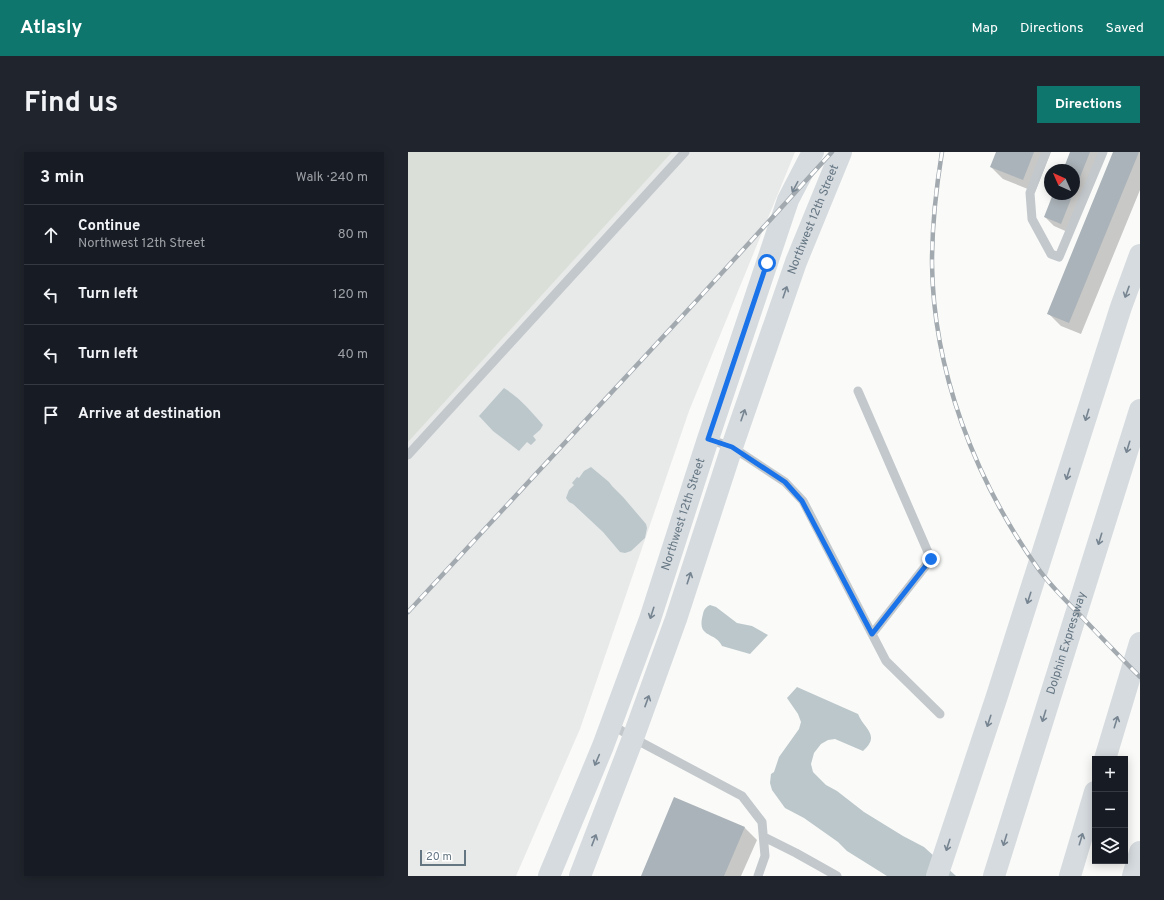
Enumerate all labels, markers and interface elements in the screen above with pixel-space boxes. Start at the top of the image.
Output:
text: Atlasly [20,16,82,40]
text: Map [972,20,998,37]
text: Directions [1020,20,1084,37]
text: Saved [1106,20,1144,37]
text: Find us [24,86,118,122]
button: Directions [1037,86,1140,123]
street label: Northwest 12th Street [784,162,843,277]
north arrow [1044,164,1080,200]
text: 3 min [40,167,84,189]
text: Walk · 240 m [296,170,368,186]
one-way arrow [791,180,798,192]
text: Continue [78,217,140,236]
icon: ahead [40,224,62,246]
text: 80 m [338,227,368,243]
text: Northwest 12th Street [78,236,205,252]
route start [758,254,776,272]
icon: left [40,284,62,306]
text: Turn left [78,285,138,304]
one-way arrow [1122,285,1130,297]
one-way arrow [782,286,790,298]
text: 120 m [333,287,368,303]
icon: left [40,344,62,366]
text: Turn left [78,345,138,364]
text: 40 m [338,347,368,363]
icon: arrive [40,404,62,426]
text: Arrive at destination [78,405,221,424]
one-way arrow [740,408,747,421]
one-way arrow [1083,409,1090,422]
one-way arrow [1124,441,1131,454]
street label: Northwest 12th Street [658,456,709,573]
one-way arrow [1064,467,1071,480]
one-way arrow [1096,532,1103,545]
route end [922,550,940,568]
one-way arrow [686,573,694,585]
street label: Dolphin Expressway [1043,590,1091,697]
one-way arrow [1024,591,1032,603]
one-way arrow [647,606,655,618]
one-way arrow [643,695,651,707]
one-way arrow [1040,710,1047,723]
one-way arrow [984,715,992,727]
one-way arrow [1113,715,1120,728]
one-way arrow [593,754,600,766]
map controls [1092,756,1128,864]
button: + [1092,756,1128,792]
button: − [1092,792,1128,828]
button: layers [1092,828,1128,864]
one-way arrow [1078,832,1085,845]
one-way arrow [590,834,598,846]
one-way arrow [1001,834,1008,847]
one-way arrow [944,838,951,851]
scale bar [420,848,466,867]
text: 20 m [426,850,452,864]

